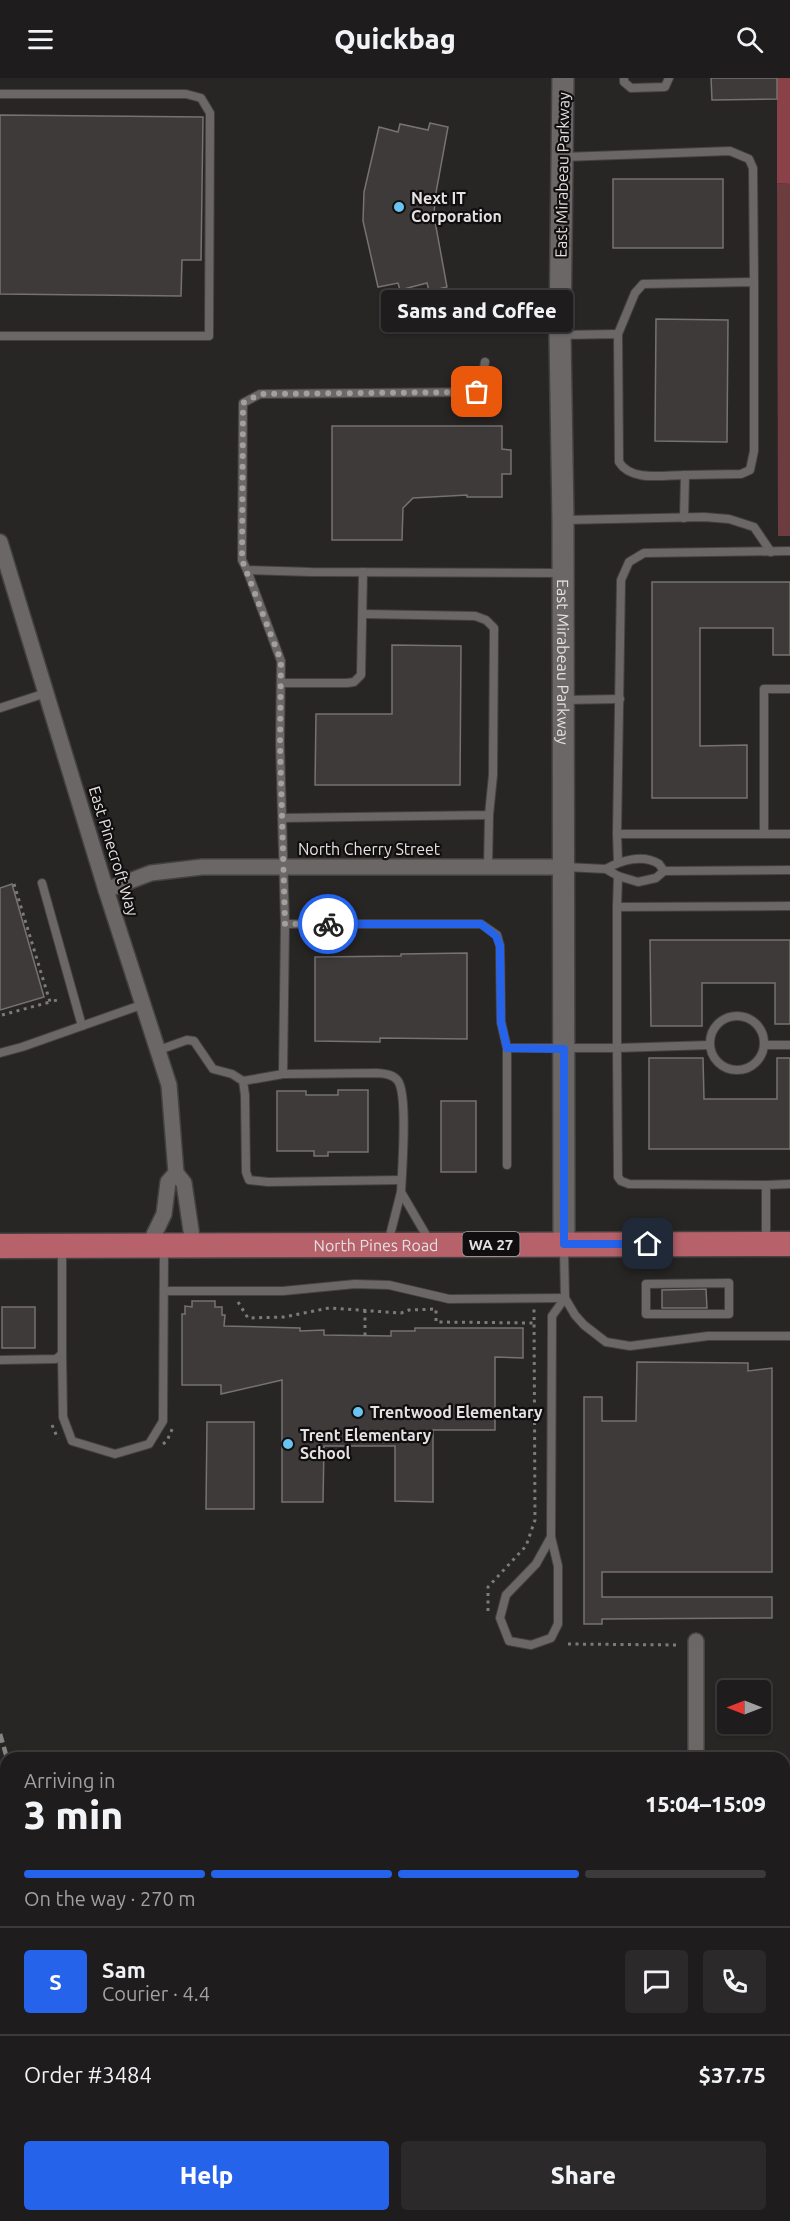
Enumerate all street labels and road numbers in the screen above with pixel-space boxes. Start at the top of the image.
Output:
street label: East Mirabeau Parkway [552,92,572,258]
street label: East Mirabeau Parkway [554,579,572,745]
street label: East Pinecroft Way [86,784,142,918]
street label: North Cherry Street [298,840,441,858]
road number: WA 27 [462,1232,520,1256]
street label: North Pines Road [313,1236,439,1254]

